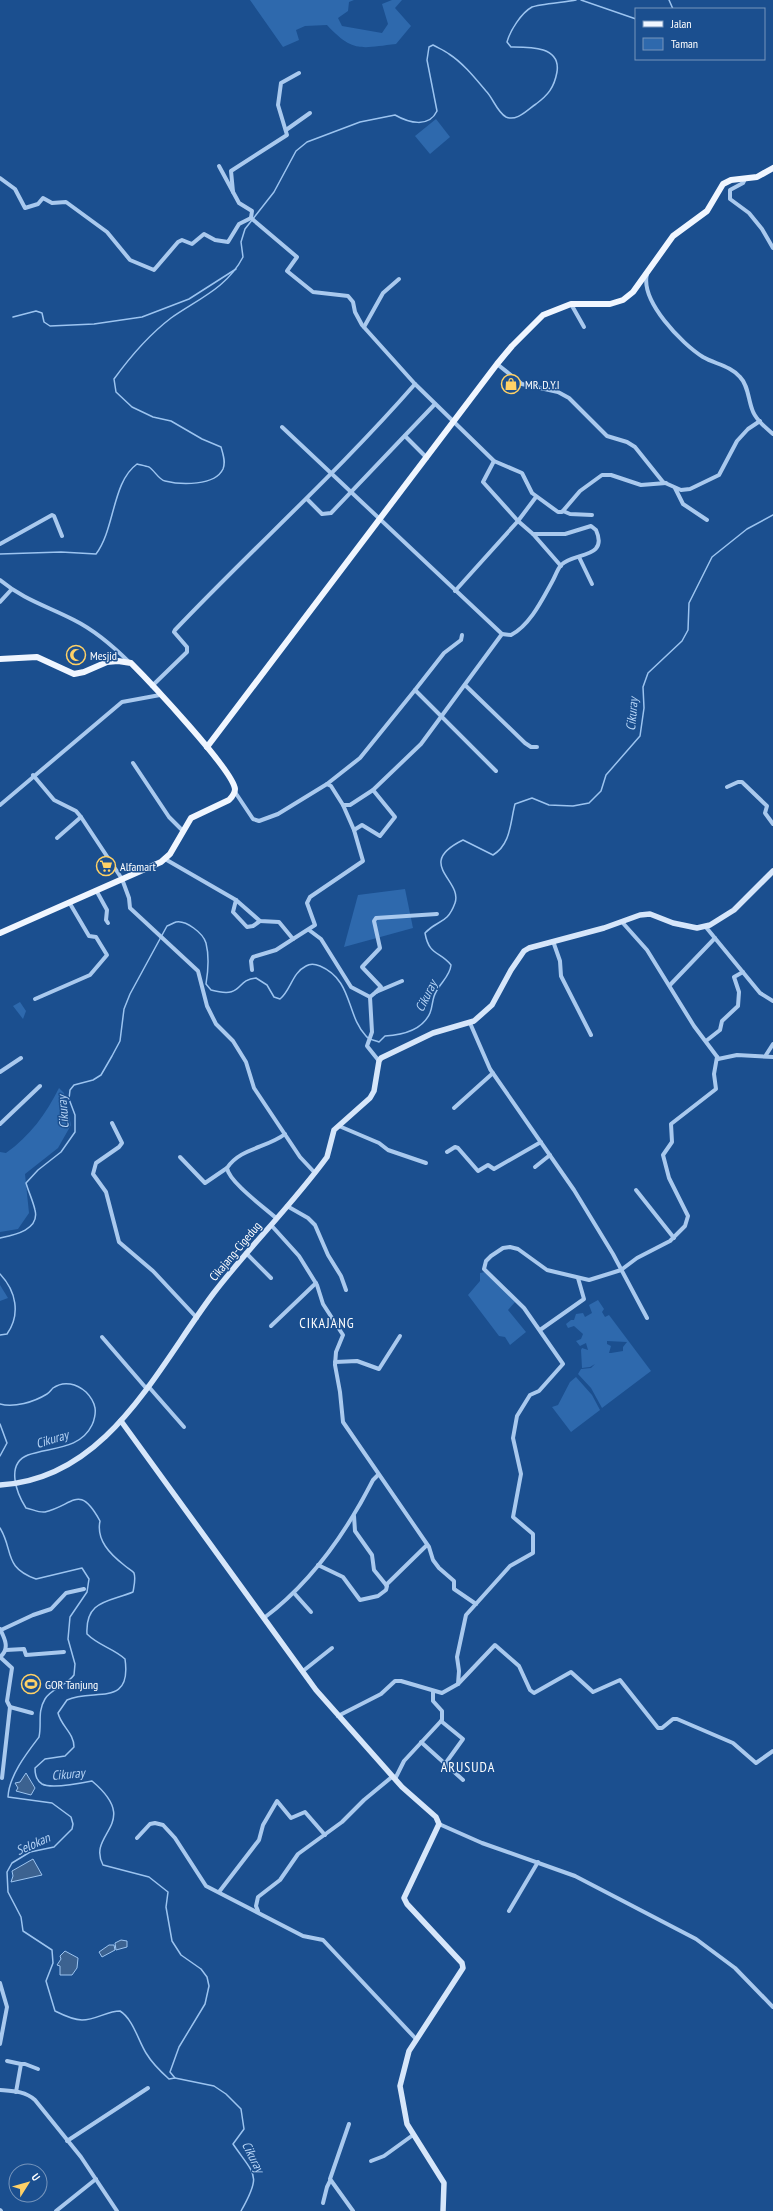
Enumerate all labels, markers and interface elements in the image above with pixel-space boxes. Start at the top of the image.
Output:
legend [635,8,765,60]
text: Jalan [670,16,692,31]
text: Taman [671,36,698,51]
shop icon: MR. D.Y.I [500,373,522,395]
place label: MR. D.Y.I [525,377,560,392]
mosque icon: Mesjid [65,644,87,666]
place label: Mesjid [90,648,117,663]
water label: Cikuray [622,695,642,731]
supermarket icon: Alfamart [95,855,117,877]
place label: Alfamart [120,859,157,874]
water label: Cikuray [411,976,442,1015]
water label: Cikuray [53,1093,73,1129]
street label: Cikajang-Cigedug [206,1218,264,1284]
district label: CIKAJANG [299,1314,355,1332]
water label: Cikuray [34,1425,72,1452]
sports icon: GOR Tanjung [20,1673,42,1695]
place label: GOR Tanjung [45,1677,98,1692]
district label: ARUSUDA [441,1758,495,1776]
water label: Cikuray [51,1764,87,1784]
water label: Selokan [13,1828,54,1859]
water label: Cikuray [238,2138,269,2177]
north arrow [8,2163,48,2203]
text: U [29,2171,43,2184]

